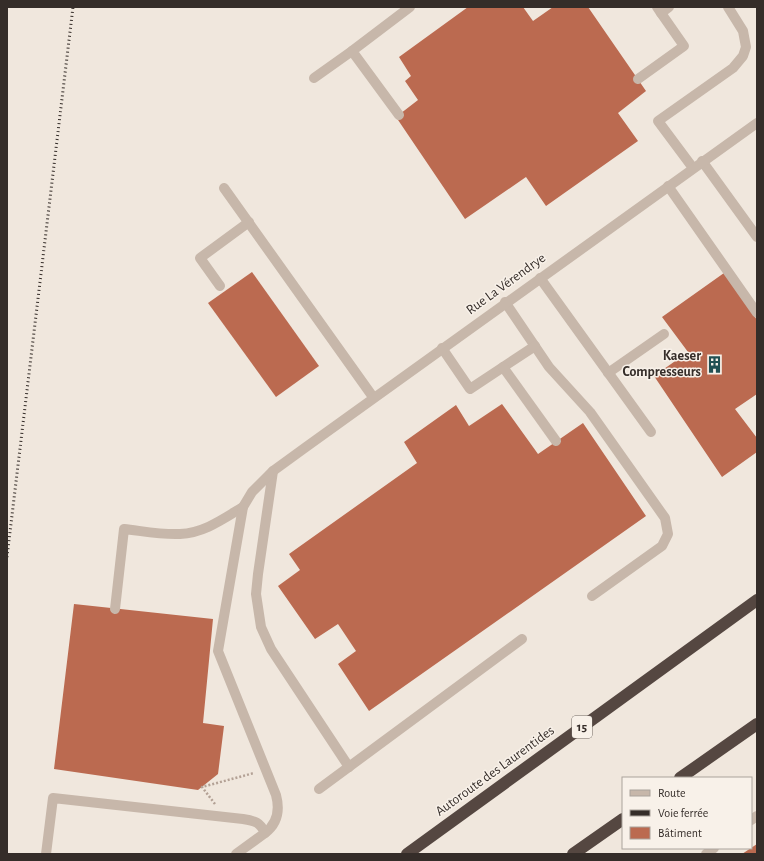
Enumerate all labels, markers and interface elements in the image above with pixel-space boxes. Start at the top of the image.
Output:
street label: Rue La Vérendrye [464,251,548,317]
place label: Kaeser Compresseurs [622,349,701,379]
building icon: Kaeser Compresseurs [704,354,724,374]
road number: 15 [572,716,592,738]
street label: Autoroute des Laurentides [433,723,557,819]
legend [622,777,752,849]
text: Route [658,787,685,799]
text: Voie ferrée [658,807,708,819]
text: Bâtiment [658,827,702,839]

